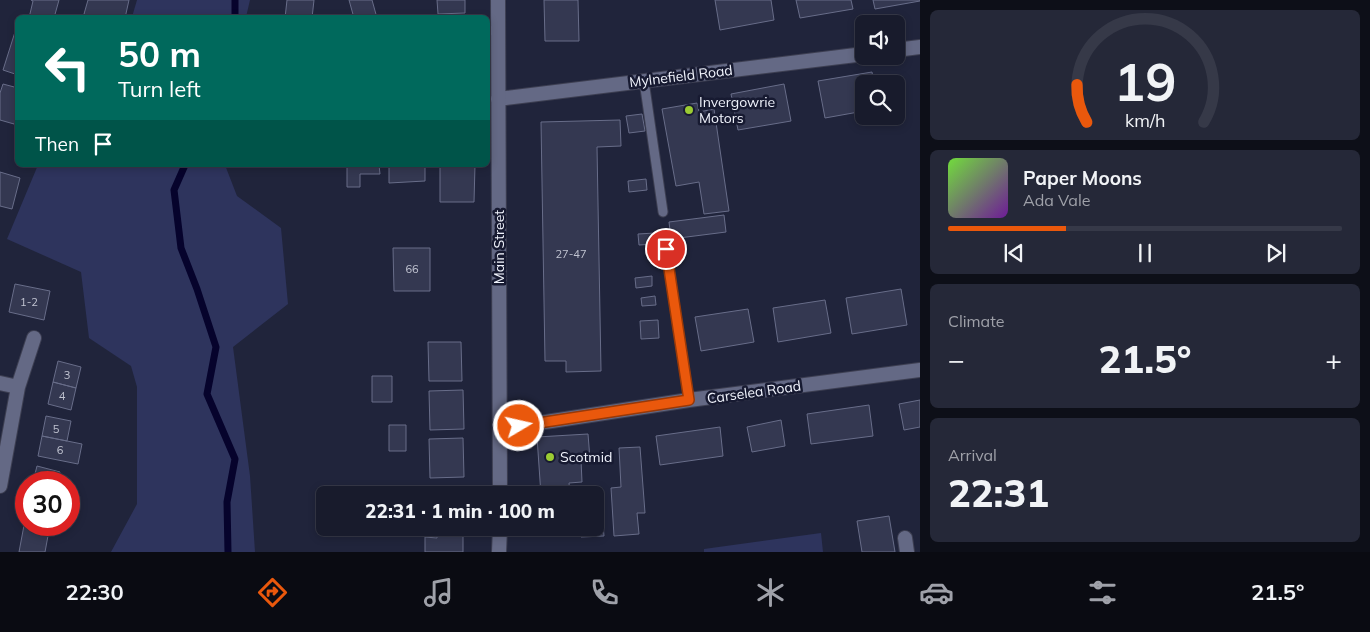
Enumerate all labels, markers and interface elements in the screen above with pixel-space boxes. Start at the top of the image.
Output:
map controls [855,15,905,125]
button: sound [855,15,905,65]
text: 50 m [118,32,201,76]
icon: left [35,35,100,100]
text: 19 [1114,49,1176,114]
street label: Mylnefield Road [628,61,734,91]
text: Turn left [118,75,201,103]
button: search [855,75,905,125]
place label: Invergowrie Motors [699,93,775,127]
marker: Invergowrie Motors [683,104,695,116]
text: km/h [1125,109,1165,131]
icon: arrive [89,130,117,158]
text: Then [35,132,79,156]
text: Paper Moons [1023,166,1142,190]
text: Ada Vale [1023,190,1090,210]
street label: Main Street [490,210,508,284]
pin [645,228,687,270]
icon: arrive [652,235,680,263]
icon: previous [1000,239,1028,267]
icon: pause [1131,239,1159,267]
icon: next [1262,239,1290,267]
house number: 27-47 [555,247,587,261]
house number: 66 [405,262,419,276]
house number: 1-2 [20,295,38,309]
text: Climate [948,311,1004,331]
text: 21.5° [1099,335,1191,383]
text: − [948,342,965,377]
text: + [1325,342,1342,377]
house number: 3 [64,368,70,382]
street label: Carselea Road [706,377,802,407]
house number: 4 [59,389,66,403]
position arrow [492,399,544,451]
house number: 5 [53,422,60,436]
house number: 6 [57,443,64,457]
text: Arrival [948,445,997,465]
place label: Scotmid [560,448,612,466]
marker: Scotmid [544,451,556,463]
text: 22:31 [948,469,1049,517]
speed limit sign: 30 [15,471,80,536]
text: 22:31 · 1 min · 100 m [365,499,555,523]
icon: directions [255,575,290,610]
icon: music [421,575,456,610]
icon: phone [587,575,622,610]
icon: climate [753,575,788,610]
icon: car [919,575,954,610]
icon: filters [1085,575,1120,610]
text: 22:30 [66,578,124,606]
text: 21.5° [1251,578,1304,606]

